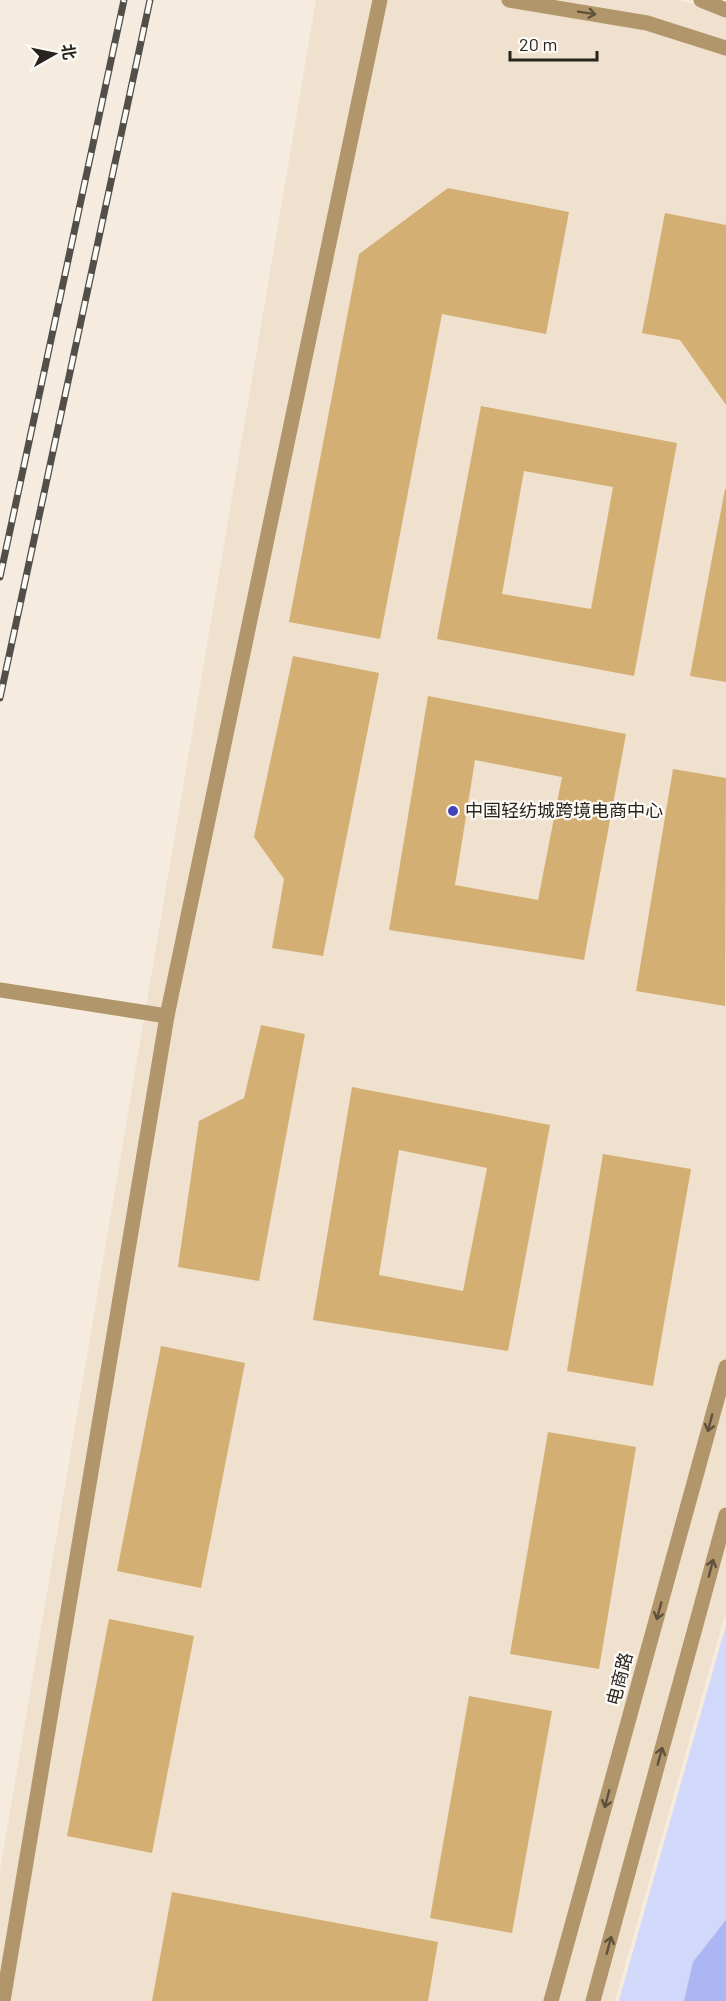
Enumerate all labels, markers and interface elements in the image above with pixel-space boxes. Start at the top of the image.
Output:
one-way arrow [577,8,596,19]
north arrow [24,24,84,84]
scale bar [510,24,597,62]
text: 20 m [519,33,557,55]
text: 北 [59,42,80,61]
place label: 中国轻纺城跨境电商中心 [465,799,663,821]
marker: 中国轻纺城跨境电商中心 [446,804,460,818]
one-way arrow [704,1413,716,1432]
one-way arrow [706,1559,718,1578]
one-way arrow [652,1601,664,1620]
street label: 电商路 [601,1650,637,1708]
one-way arrow [655,1747,666,1766]
one-way arrow [601,1789,612,1808]
one-way arrow [604,1935,615,1954]

